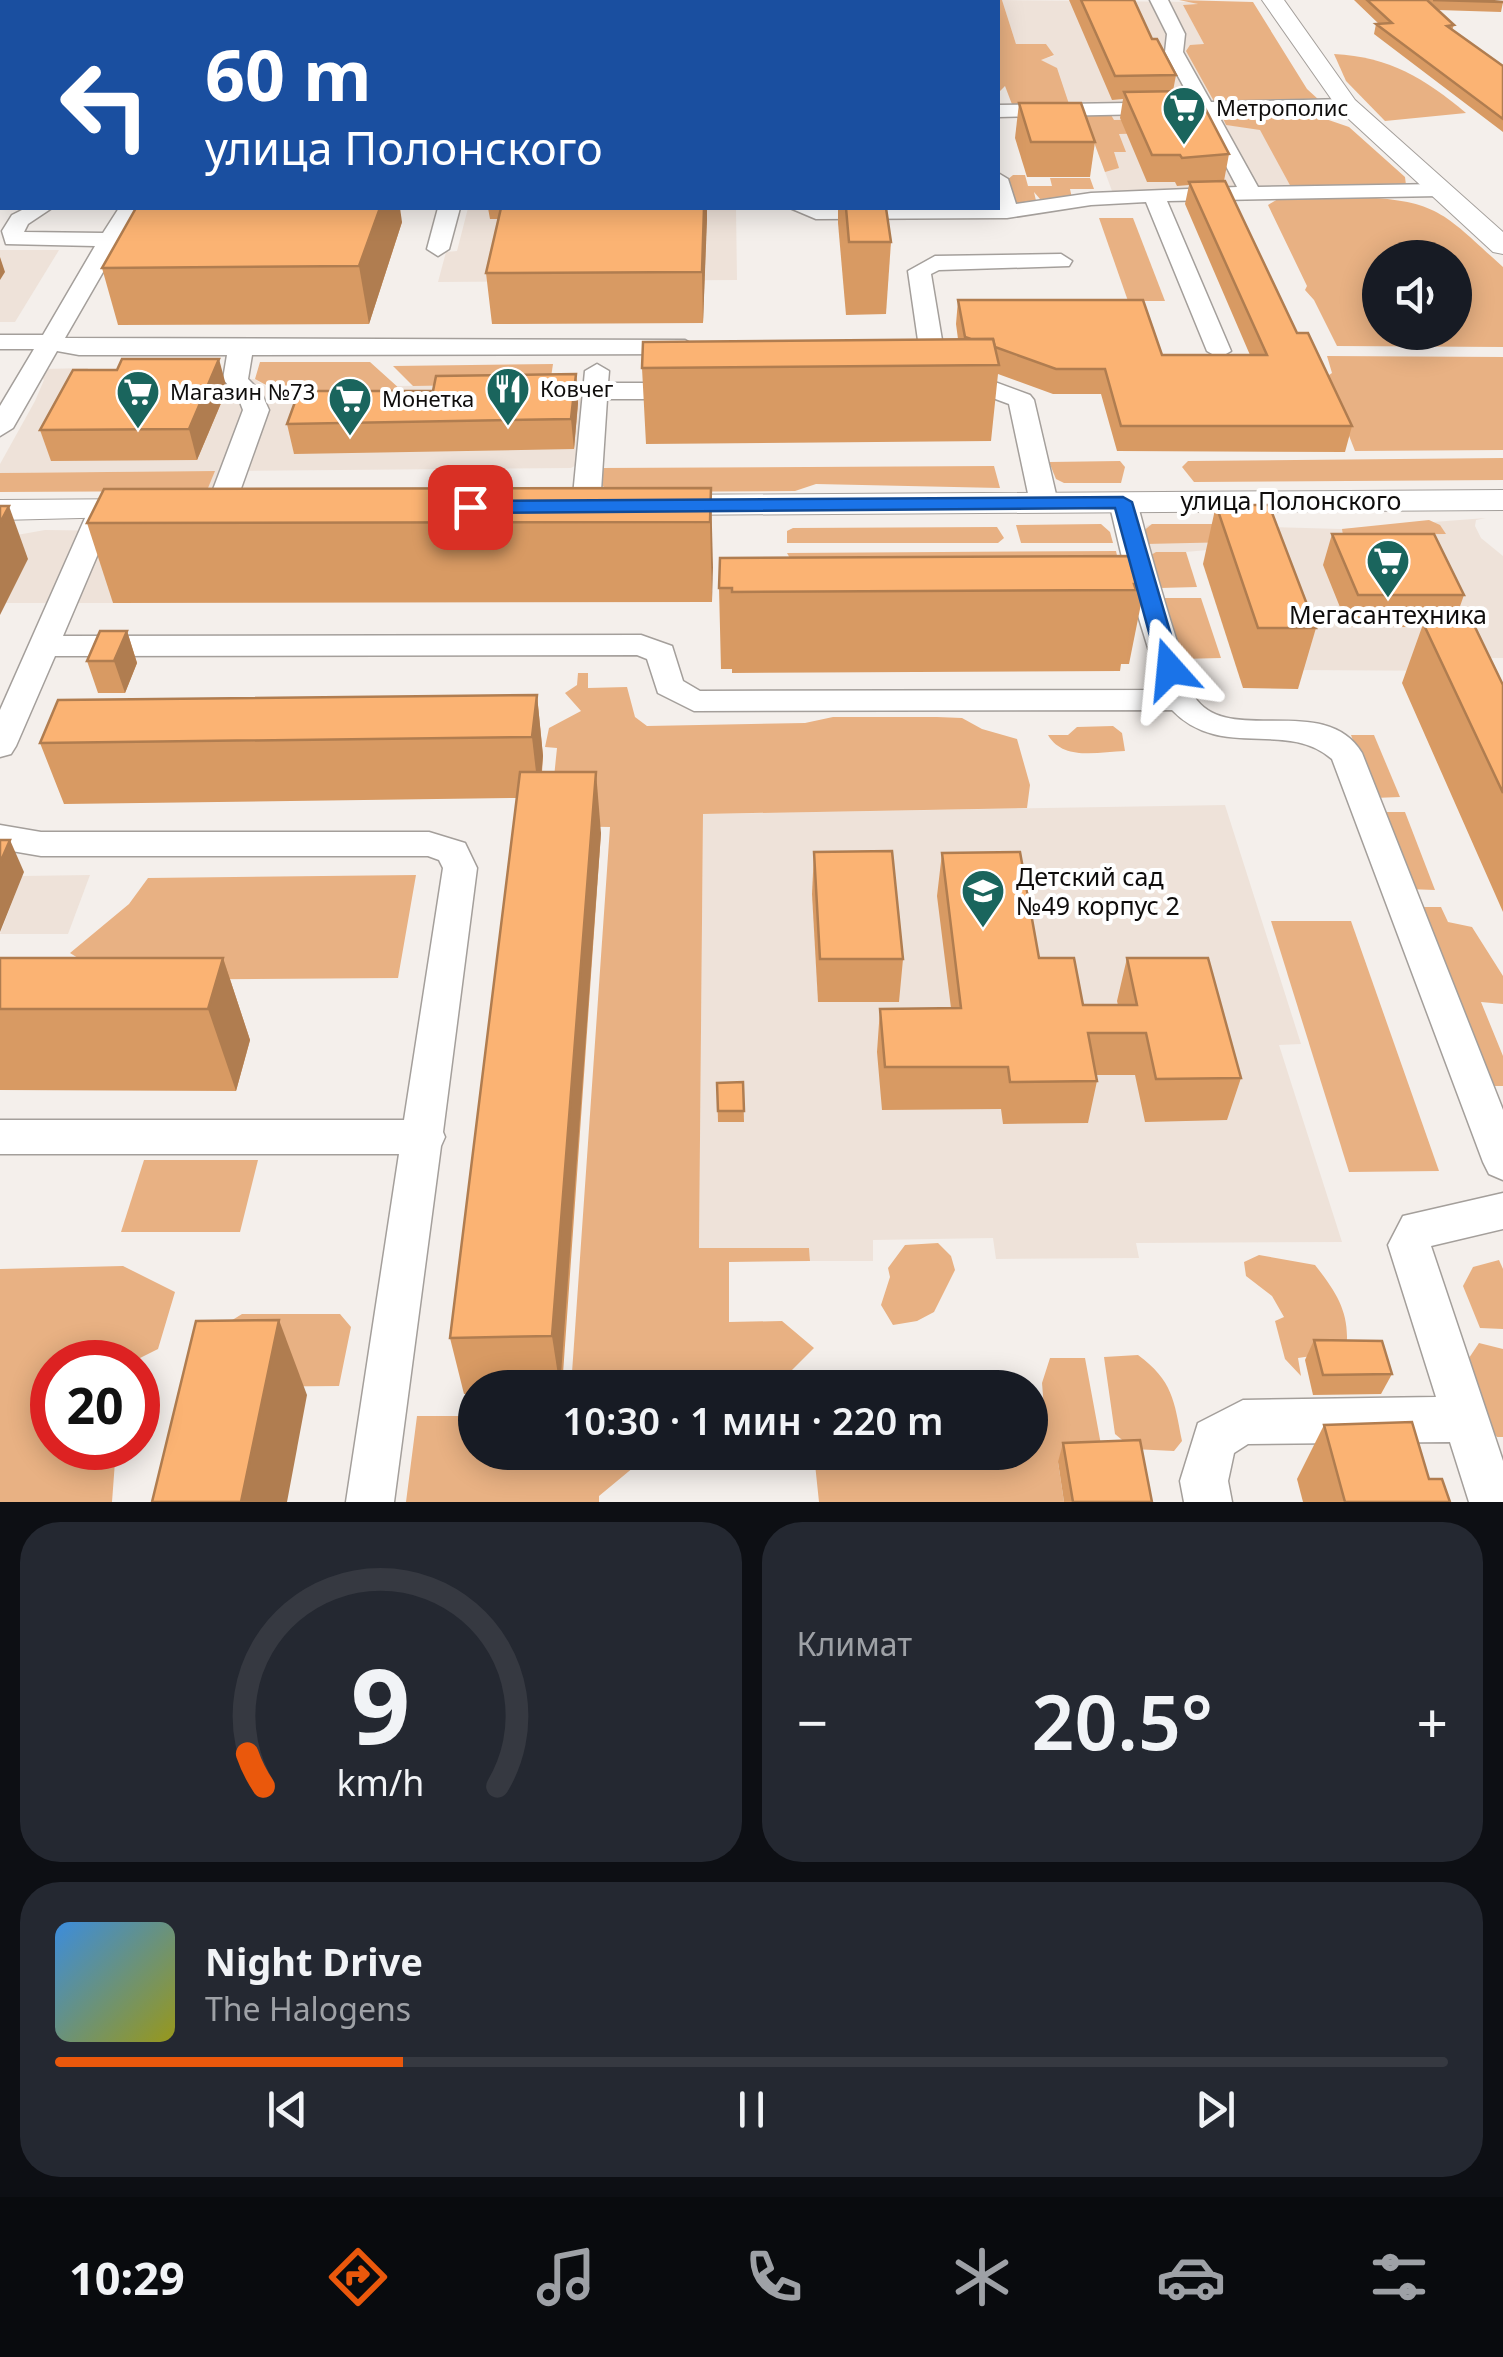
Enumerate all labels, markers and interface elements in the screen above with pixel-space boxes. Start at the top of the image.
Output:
text: 60 m [205,26,372,122]
icon: left [40,40,170,170]
supermarket icon: Метрополис [1161,85,1207,146]
place label: Метрополис [1216,92,1348,122]
text: улица Полонского [205,117,603,178]
map controls [1362,240,1472,350]
button: sound [1362,240,1472,350]
restaurant icon: Ковчег [485,366,531,427]
supermarket icon: Магазин №73 [115,369,161,430]
place label: Ковчег [540,373,614,403]
place label: Магазин №73 [170,376,315,406]
supermarket icon: Монетка [327,376,373,437]
place label: Монетка [382,383,474,413]
pin [428,465,513,550]
icon: arrive [443,480,498,535]
street label: улица Полонского [1181,483,1401,517]
supermarket icon: Мегасантехника [1365,538,1411,599]
place label: Мегасантехника [1289,597,1487,631]
position arrow [1118,617,1222,721]
place label: Детский сад №49 корпус 2 [1016,859,1180,922]
school or university icon: Детский сад №49 корпус 2 [960,868,1006,929]
speed limit sign: 20 [30,1340,160,1470]
text: 10:30 · 1 мин · 220 m [562,1394,944,1446]
text: Климат [797,1622,912,1665]
text: 9 [351,1633,411,1774]
text: 20.5° [1032,1670,1213,1772]
text: − [797,1684,828,1759]
text: + [1417,1684,1448,1759]
text: km/h [337,1758,425,1806]
text: Night Drive [205,1935,423,1987]
text: The Halogens [205,1987,411,2030]
icon: previous [260,2082,315,2137]
icon: pause [724,2082,779,2137]
icon: next [1188,2082,1243,2137]
icon: directions [323,2242,393,2312]
icon: music [531,2242,601,2312]
icon: phone [739,2242,809,2312]
icon: climate [947,2242,1017,2312]
icon: car [1156,2242,1226,2312]
icon: filters [1364,2242,1434,2312]
text: 10:29 [69,2247,185,2308]

